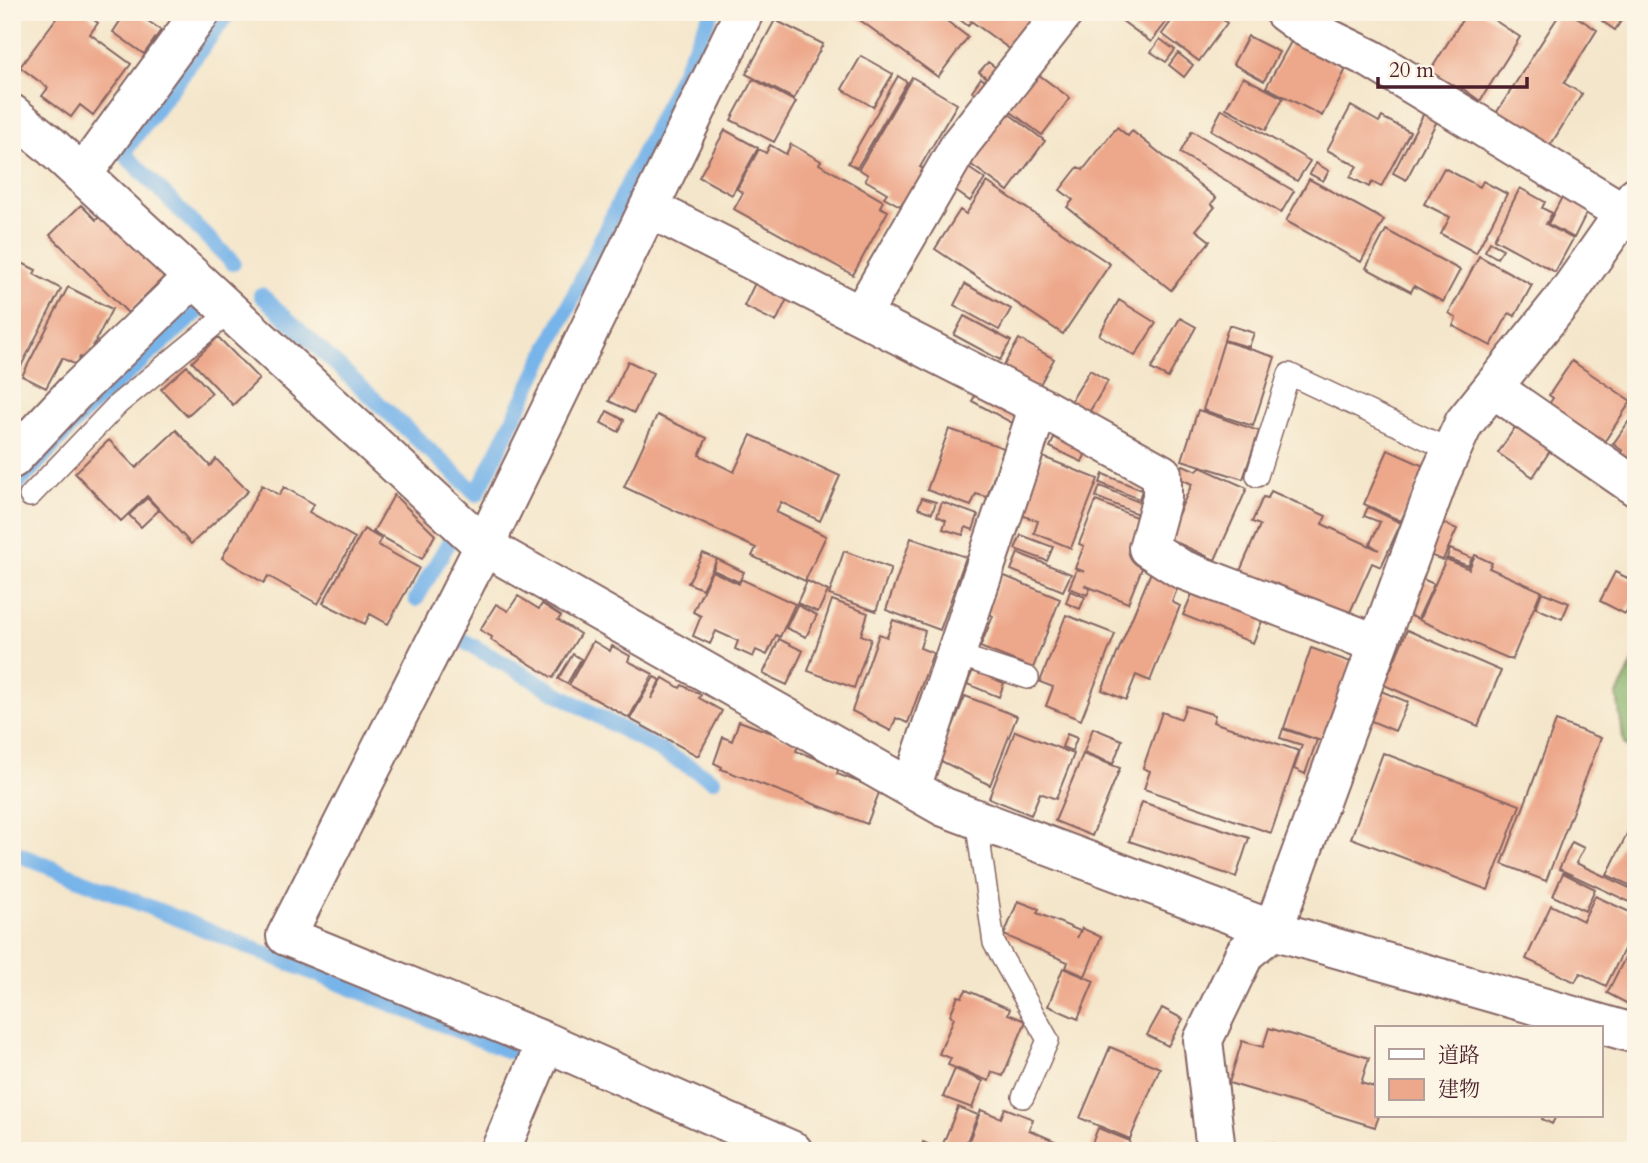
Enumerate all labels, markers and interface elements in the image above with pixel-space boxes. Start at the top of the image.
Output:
scale bar [1378,46,1527,90]
text: 20 m [1389,56,1434,85]
legend [1375,1026,1602,1118]
text: 道路 [1438,1041,1480,1070]
text: 建物 [1438,1075,1480,1104]

